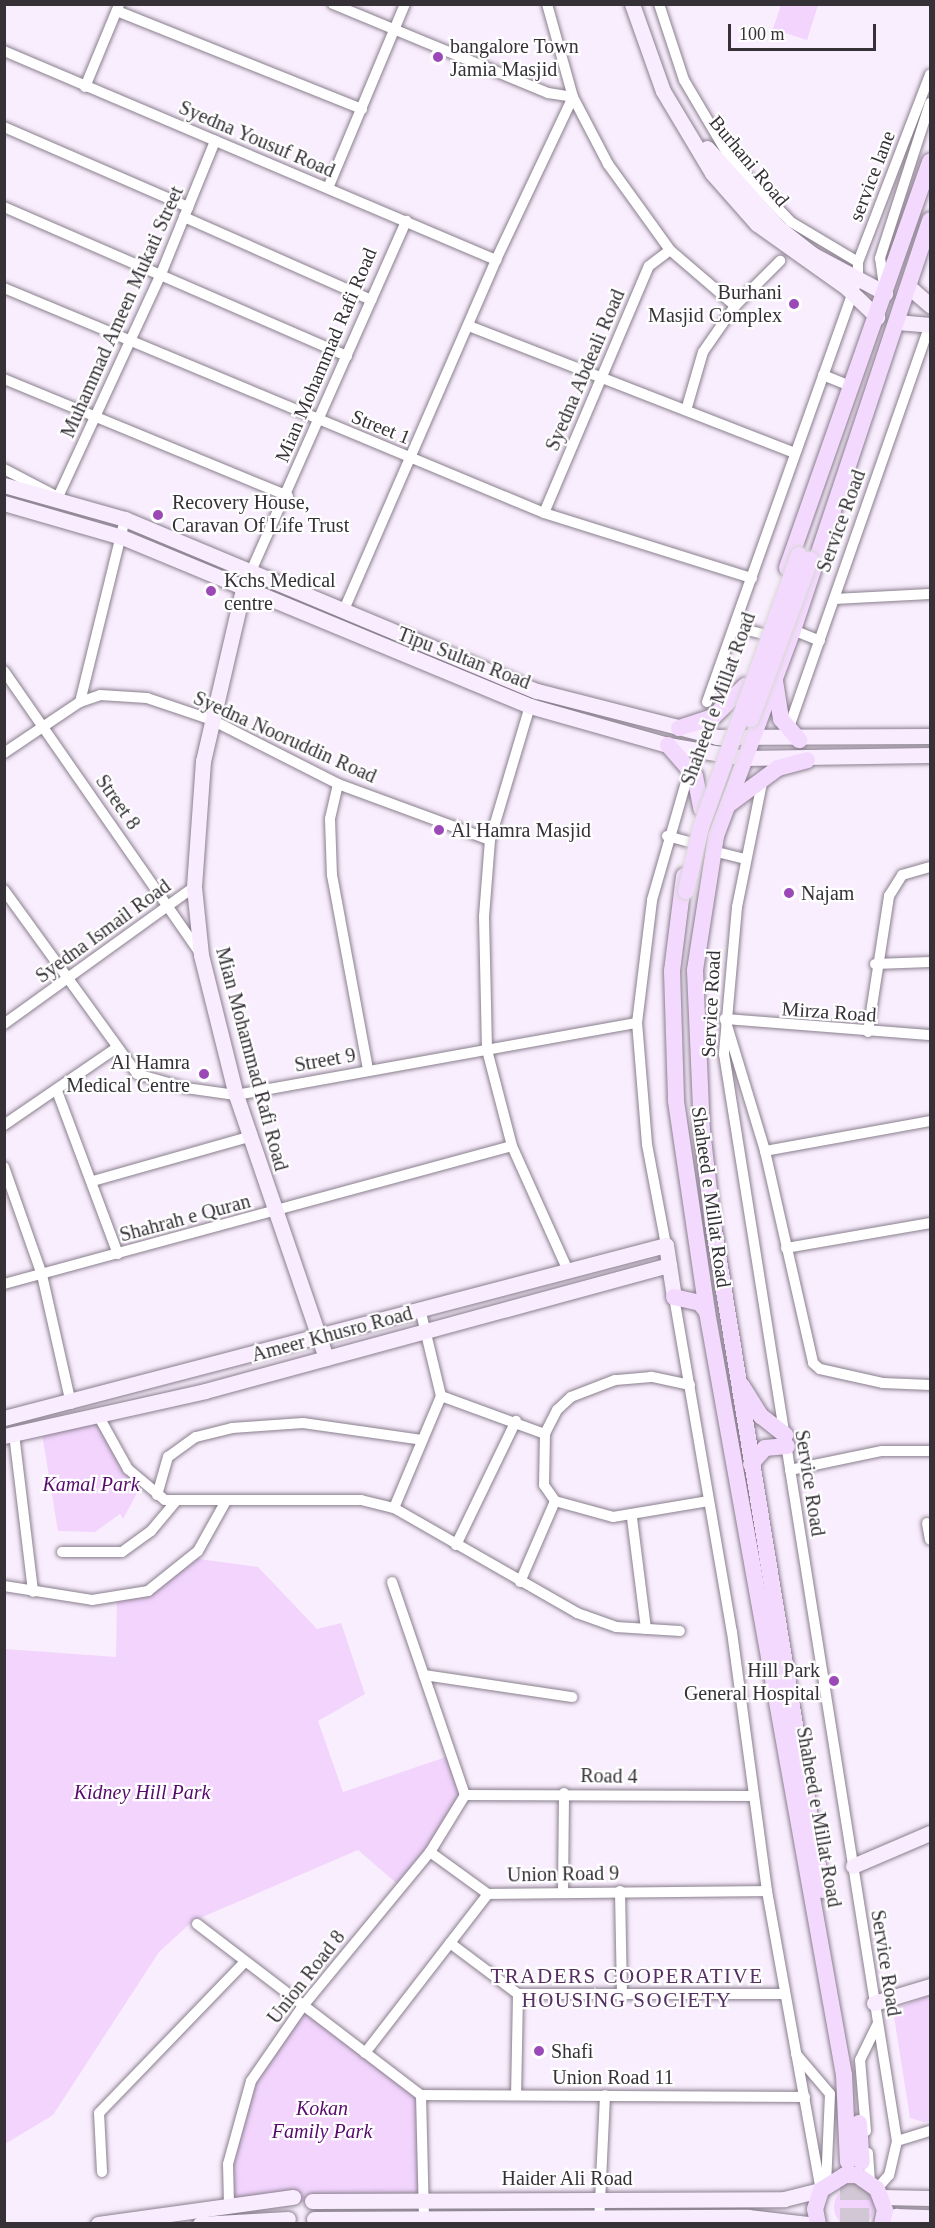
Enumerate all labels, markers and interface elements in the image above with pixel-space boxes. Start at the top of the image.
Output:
scale bar [731,12,880,50]
text: 100 m [739,24,785,44]
place label: bangalore Town Jamia Masjid [450,34,579,81]
marker: bangalore Town Jamia Masjid [431,50,445,64]
street label: Syedna Yousuf Road [175,95,339,183]
street label: Burhani Road [704,111,794,211]
street label: service lane [844,127,900,225]
street label: Muhammad Ameen Mukati Street [55,182,189,442]
street label: Mian Mohammad Rafi Road [270,244,382,466]
place label: Burhani Masjid Complex [648,280,782,327]
street label: Syedna Abdeali Road [540,285,630,455]
marker: Burhani Masjid Complex [787,297,801,311]
street label: Street 1 [348,404,414,450]
street label: Service Road [811,467,871,575]
place label: Recovery House, Caravan Of Life Trust [172,491,350,538]
marker: Recovery House, Caravan Of Life Trust [149,506,167,524]
place label: Kchs Medical centre [224,568,336,615]
marker: Kchs Medical centre [202,582,220,600]
street label: Shaheed e Millat Road [675,609,761,789]
street label: Tipu Sultan Road [394,622,534,694]
street label: Syedna Nooruddin Road [190,686,380,788]
street label: Street 8 [90,770,146,834]
place label: Al Hamra Masjid [451,818,591,842]
marker: Al Hamra Masjid [432,823,446,837]
street label: Syedna Ismail Road [31,874,175,988]
place label: Najam [801,881,854,905]
marker: Najam [782,886,796,900]
street label: Mian Mohammad Rafi Road [211,945,293,1173]
street label: Service Road [696,950,726,1058]
street label: Mirza Road [781,997,877,1027]
street label: Street 9 [293,1043,357,1077]
place label: Al Hamra Medical Centre [66,1050,190,1097]
marker: Al Hamra Medical Centre [195,1065,213,1083]
street label: Shaheed e Millat Road [686,1105,736,1289]
street label: Shahrah e Quran [117,1189,253,1247]
street label: Ameer Khusro Road [249,1301,415,1367]
street label: Service Road [790,1428,830,1538]
park label: Kamal Park [42,1472,140,1496]
place label: Hill Park General Hospital [684,1658,820,1705]
marker: Hill Park General Hospital [825,1672,843,1690]
street label: Shaheed e Millat Road [791,1725,847,1909]
street label: Road 4 [580,1764,638,1788]
park label: Kidney Hill Park [74,1780,210,1804]
street label: Union Road 9 [507,1861,619,1887]
street label: Service Road [866,1908,906,2018]
street label: Union Road 8 [262,1925,350,2029]
district label: TRADERS COOPERATIVE HOUSING SOCIETY [491,1963,763,2013]
place label: Shafi [551,2039,593,2063]
marker: Shafi [532,2044,546,2058]
street label: Union Road 11 [552,2065,674,2089]
park label: Kokan Family Park [272,2096,372,2143]
street label: Haider Ali Road [501,2166,633,2190]

